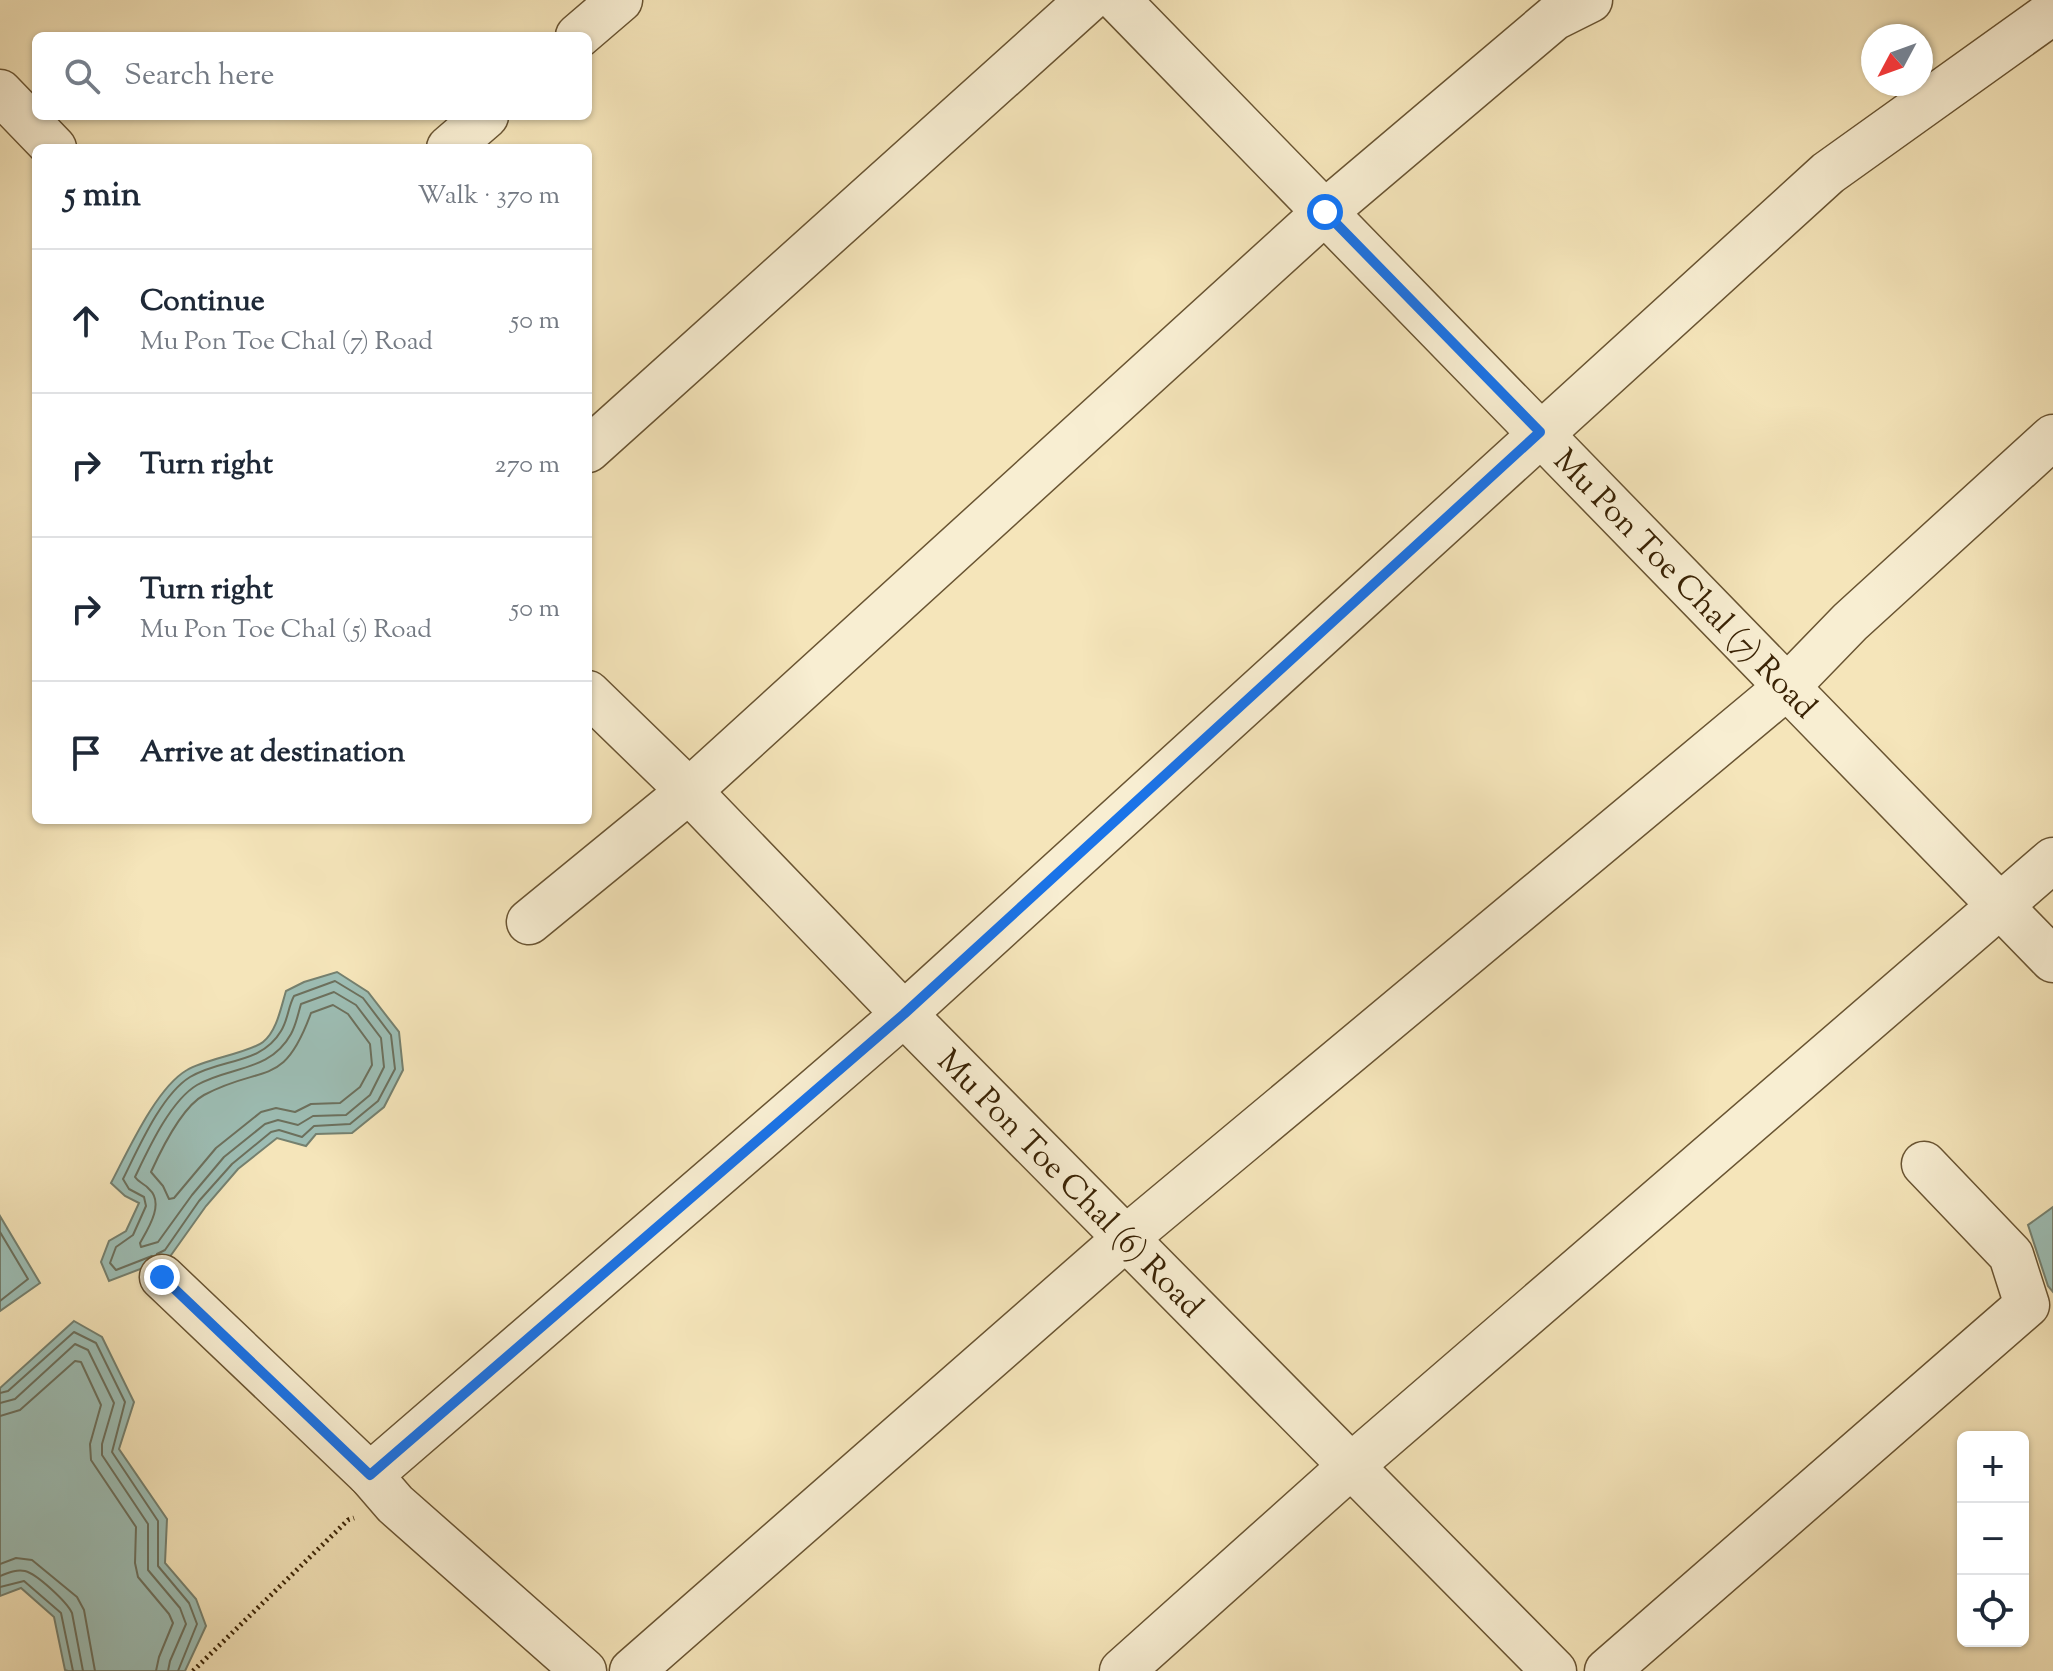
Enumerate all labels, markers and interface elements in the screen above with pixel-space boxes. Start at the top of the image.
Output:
north arrow [1861,24,1933,96]
search box [32,32,592,120]
icon: search [60,54,104,98]
text: Search here [124,55,274,98]
text: 5 min [64,172,141,221]
text: Walk · 370 m [418,178,560,215]
route start [1307,194,1343,230]
text: Continue [140,281,265,324]
icon: ahead [64,299,108,343]
text: 50 m [510,303,560,340]
text: Mu Pon Toe Chal (7) Road [140,324,433,361]
street label: Mu Pon Toe Chal (7) Road [1541,440,1826,731]
icon: right [64,443,108,487]
text: Turn right [140,444,273,487]
text: 270 m [495,447,560,484]
text: Turn right [140,569,273,612]
icon: right [64,587,108,631]
text: 50 m [510,591,560,628]
text: Mu Pon Toe Chal (5) Road [140,612,432,649]
icon: arrive [64,731,108,775]
text: Arrive at destination [140,732,405,775]
street label: Mu Pon Toe Chal (6) Road [925,1040,1212,1330]
route end [144,1259,180,1295]
map controls [1957,1431,2029,1647]
button: + [1957,1431,2029,1503]
button: − [1957,1503,2029,1575]
button: locate [1957,1575,2029,1647]

